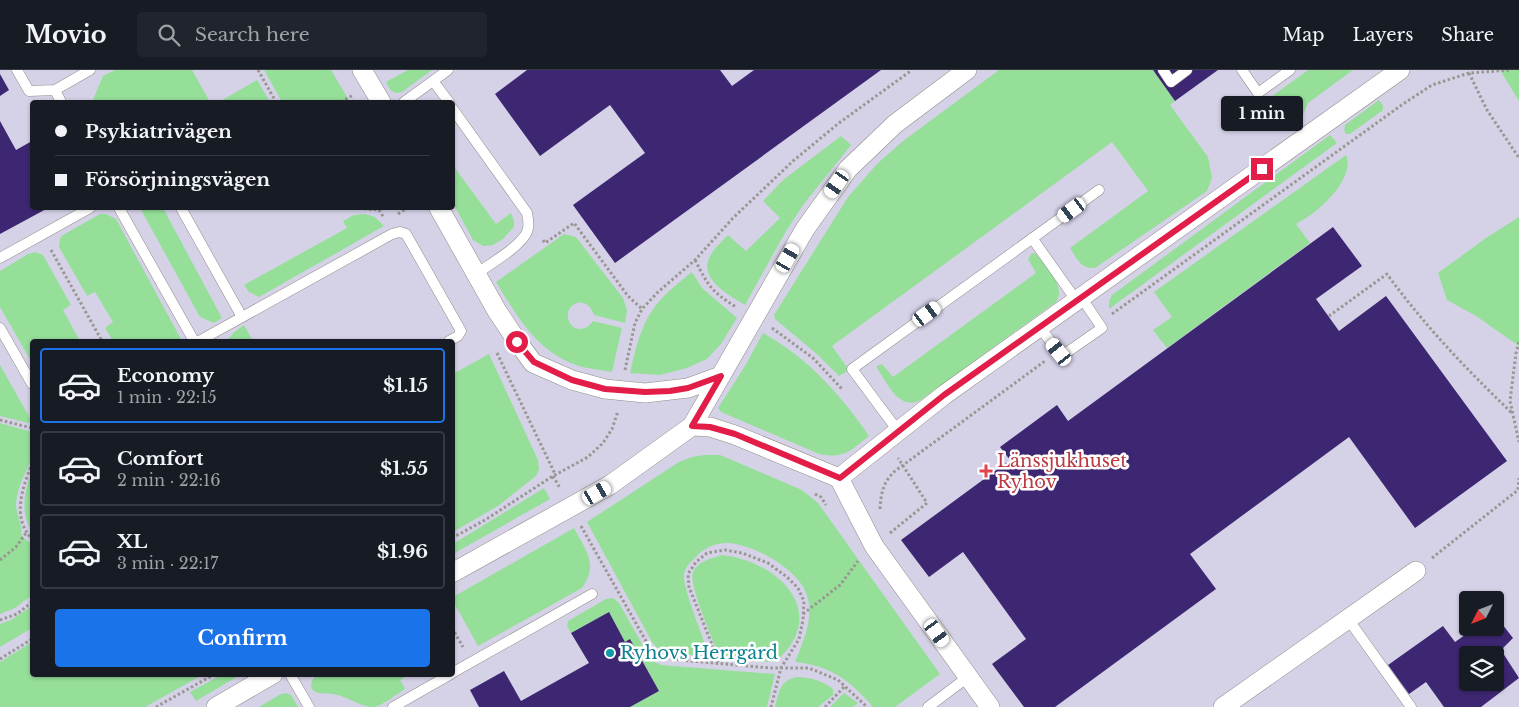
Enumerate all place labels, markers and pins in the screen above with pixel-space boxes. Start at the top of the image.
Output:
place label: Länssjukhuset Ryhov [997,450,1127,493]
marker: Länssjukhuset Ryhov [979,464,993,478]
place label: Ryhovs Herrgård [620,642,778,664]
marker: Ryhovs Herrgård [604,647,616,659]

